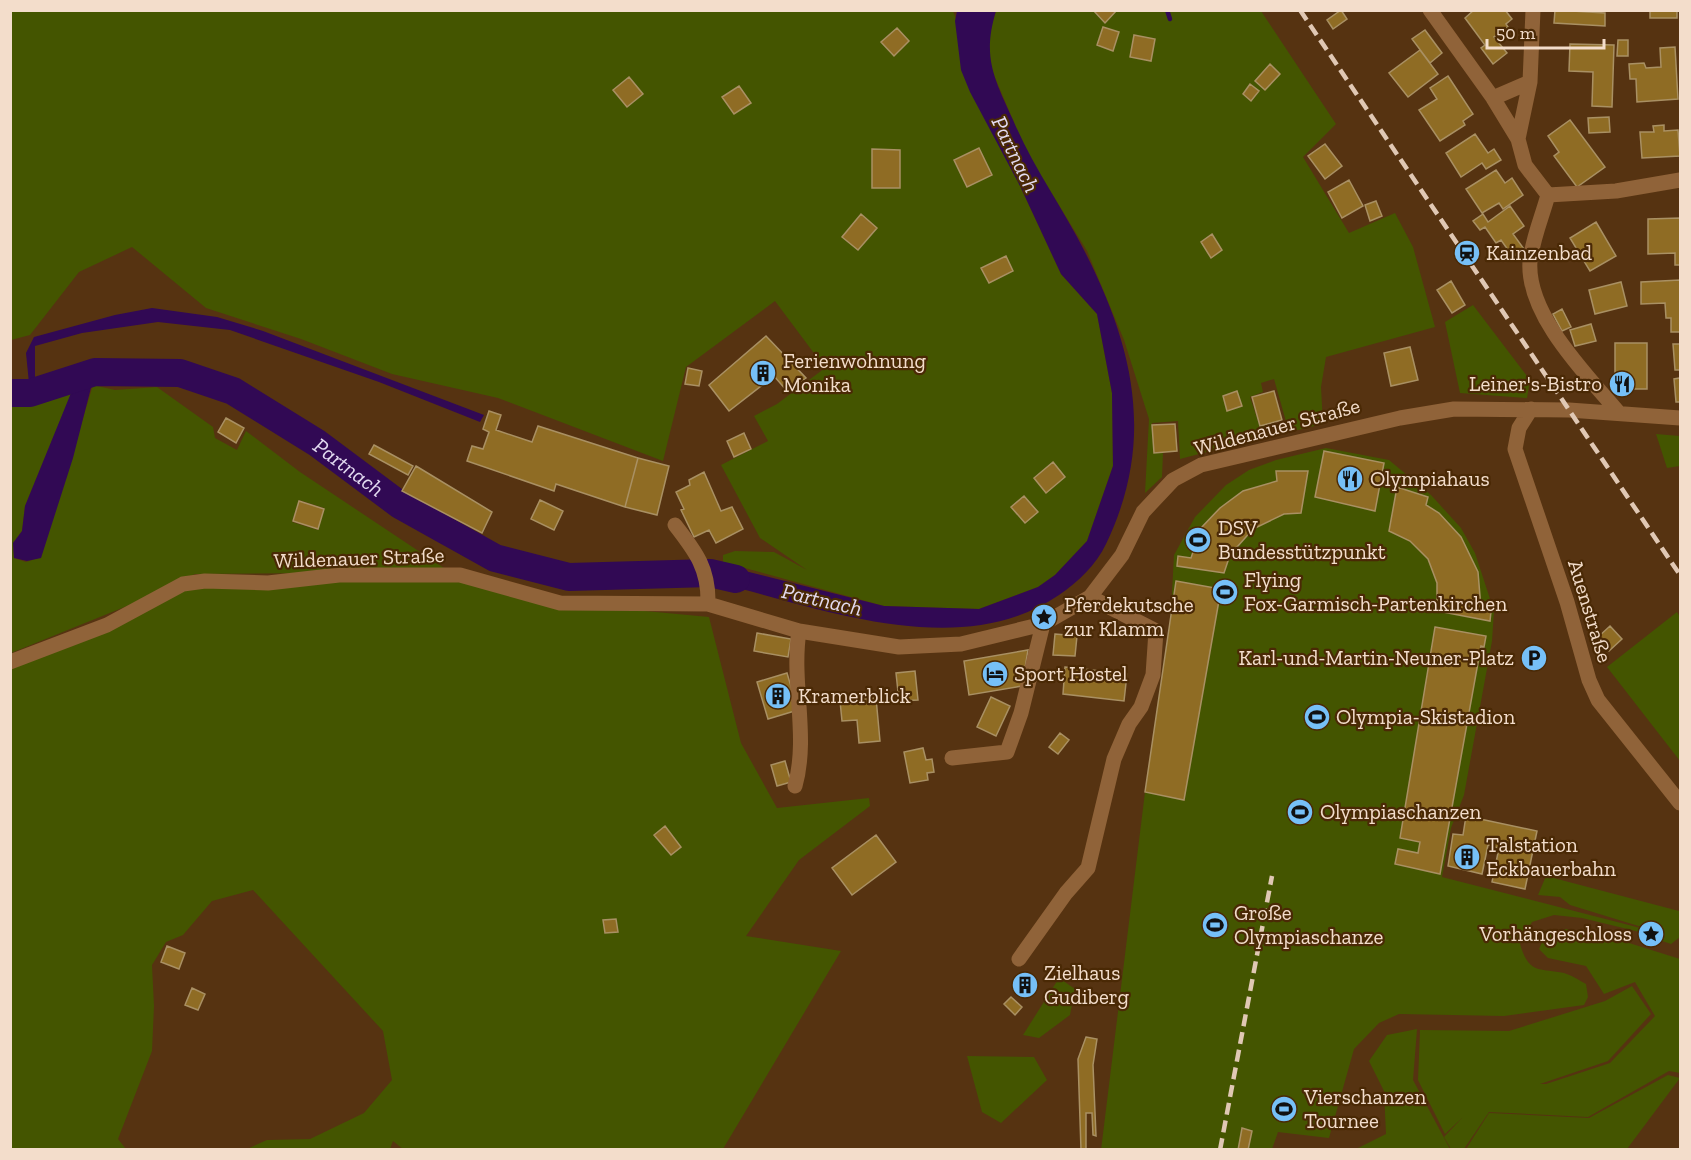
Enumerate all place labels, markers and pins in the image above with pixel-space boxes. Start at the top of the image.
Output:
station icon: Kainzenbad [1452,238,1482,268]
place label: Kainzenbad [1486,240,1593,265]
place label: Ferienwohnung Monika [783,348,927,397]
building icon: Ferienwohnung Monika [748,358,778,388]
restaurant icon: Leiner's-Bistro [1607,369,1637,399]
place label: Leiner's-Bistro [1469,371,1602,396]
restaurant icon: Olympiahaus [1335,464,1365,494]
place label: Olympiahaus [1370,466,1490,491]
place label: DSV Bundesstützpunkt [1218,515,1386,564]
sports icon: DSV Bundesstützpunkt [1183,525,1213,555]
place label: Flying Fox-Garmisch-Partenkirchen [1244,567,1507,616]
sports icon: Flying Fox-Garmisch-Partenkirchen [1210,577,1240,607]
place label: Pferdekutsche zur Klamm [1064,592,1194,641]
place icon: Pferdekutsche zur Klamm [1029,602,1059,632]
parking icon: Karl-und-Martin-Neuner-Platz [1519,643,1549,673]
place label: Karl-und-Martin-Neuner-Platz [1239,645,1514,670]
hotel icon: Sport Hostel [980,659,1010,689]
place label: Sport Hostel [1014,661,1128,686]
building icon: Kramerblick [763,681,793,711]
place label: Kramerblick [798,683,911,708]
sports icon: Olympia-Skistadion [1302,702,1332,732]
place label: Olympia-Skistadion [1336,704,1515,729]
sports icon: Olympiaschanzen [1285,797,1315,827]
place label: Olympiaschanzen [1320,799,1481,824]
place label: Talstation Eckbauerbahn [1486,832,1616,881]
building icon: Talstation Eckbauerbahn [1452,842,1482,872]
place label: Große Olympiaschanze [1234,900,1383,949]
sports icon: Große Olympiaschanze [1200,910,1230,940]
place icon: Vorhängeschloss [1636,919,1666,949]
place label: Vorhängeschloss [1479,921,1632,946]
place label: Zielhaus Gudiberg [1044,960,1130,1009]
building icon: Zielhaus Gudiberg [1010,970,1040,1000]
place label: Vierschanzen Tournee [1303,1084,1426,1133]
sports icon: Vierschanzen Tournee [1269,1094,1299,1124]

